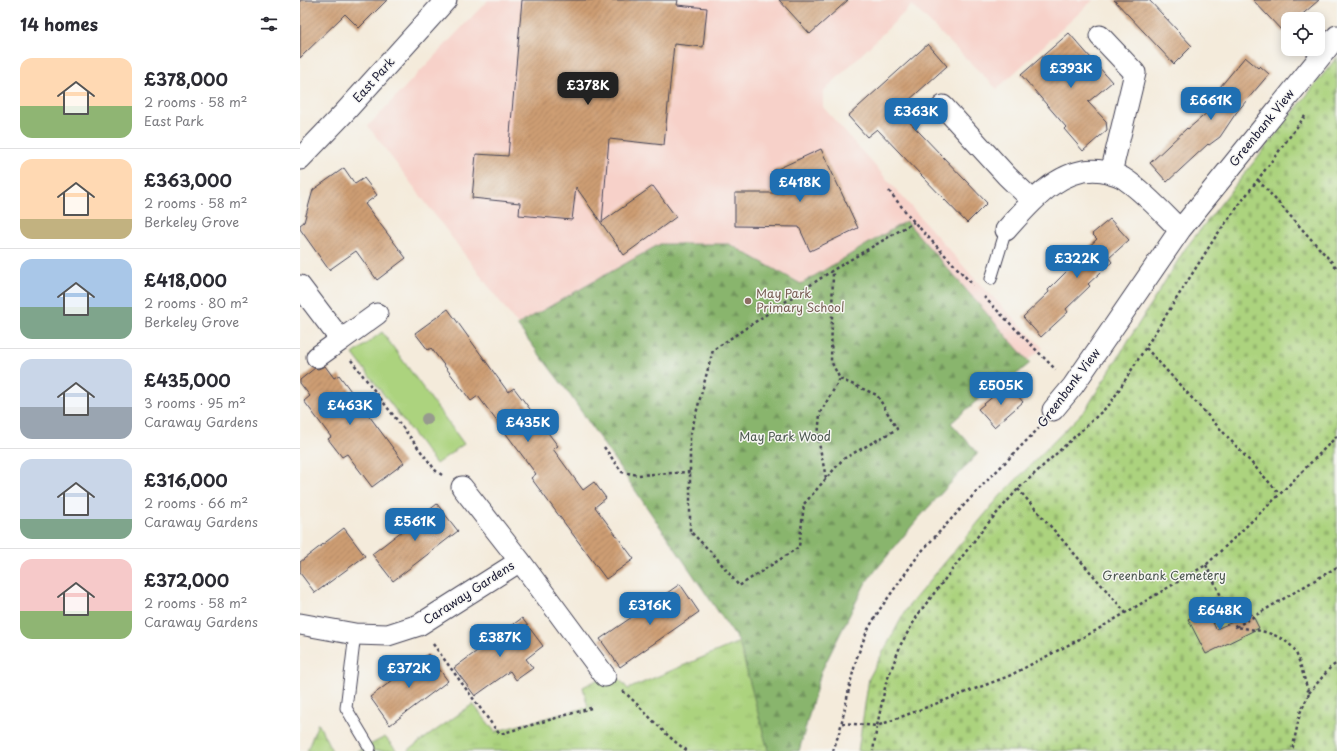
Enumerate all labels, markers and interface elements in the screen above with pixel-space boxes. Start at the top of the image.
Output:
text: 14 homes [20,11,98,37]
map controls [1281,12,1325,56]
button: locate [1281,12,1325,56]
icon: filters [258,13,280,35]
street label: East Park [348,53,398,106]
pin: £393K [1043,55,1099,89]
text: £393K [1050,58,1092,77]
text: £378,000 [144,66,228,92]
pin: £378K [560,72,616,106]
icon: home [52,74,100,122]
text: £378K [566,75,610,94]
street label: Greenbank View [1224,84,1299,170]
pin: £661K [1183,87,1239,121]
text: £661K [1190,90,1232,109]
text: 2 rooms · 58 m² [144,92,247,111]
pin: £363K [888,98,944,132]
text: £363K [894,101,938,120]
text: East Park [144,111,204,130]
text: £363,000 [144,167,232,193]
pin: £418K [772,169,828,203]
text: £418K [779,172,821,191]
icon: home [52,175,100,223]
text: 2 rooms · 58 m² [144,193,247,212]
text: Berkeley Grove [144,212,239,231]
pin: £322K [1049,245,1105,279]
text: £322K [1055,248,1099,267]
text: £418,000 [144,267,227,293]
icon: home [52,275,100,323]
place label: May Park Primary School [756,284,844,316]
text: 2 rooms · 80 m² [144,293,249,312]
marker: May Park Primary School [743,296,753,306]
text: Berkeley Grove [144,312,239,331]
street label: Greenbank View [1032,344,1104,431]
text: £435,000 [144,367,231,393]
pin: £505K [973,372,1029,406]
icon: home [52,375,100,423]
text: £505K [979,375,1023,394]
pin: £463K [322,392,378,426]
text: 3 rooms · 95 m² [144,393,246,412]
text: £463K [327,395,373,414]
pin: £435K [500,409,556,443]
text: Caraway Gardens [144,412,258,431]
text: £435K [506,412,550,431]
park label: May Park Wood [739,427,831,445]
text: £316,000 [144,467,228,493]
icon: home [52,475,100,523]
text: 2 rooms · 66 m² [144,493,248,512]
pin: £561K [387,508,443,542]
text: £561K [394,511,436,530]
text: Caraway Gardens [144,512,258,531]
street label: Caraway Gardens [419,556,518,628]
park label: Greenbank Cemetery [1102,566,1226,584]
text: £372,000 [144,567,229,593]
icon: home [52,575,100,623]
pin: £316K [622,592,678,626]
text: 2 rooms · 58 m² [144,593,247,612]
text: £316K [628,595,672,614]
pin: £648K [1192,597,1248,631]
text: £648K [1198,600,1242,619]
text: Caraway Gardens [144,612,258,631]
pin: £387K [472,624,528,658]
text: £387K [479,627,521,646]
pin: £372K [381,655,437,689]
text: £372K [387,658,431,677]

